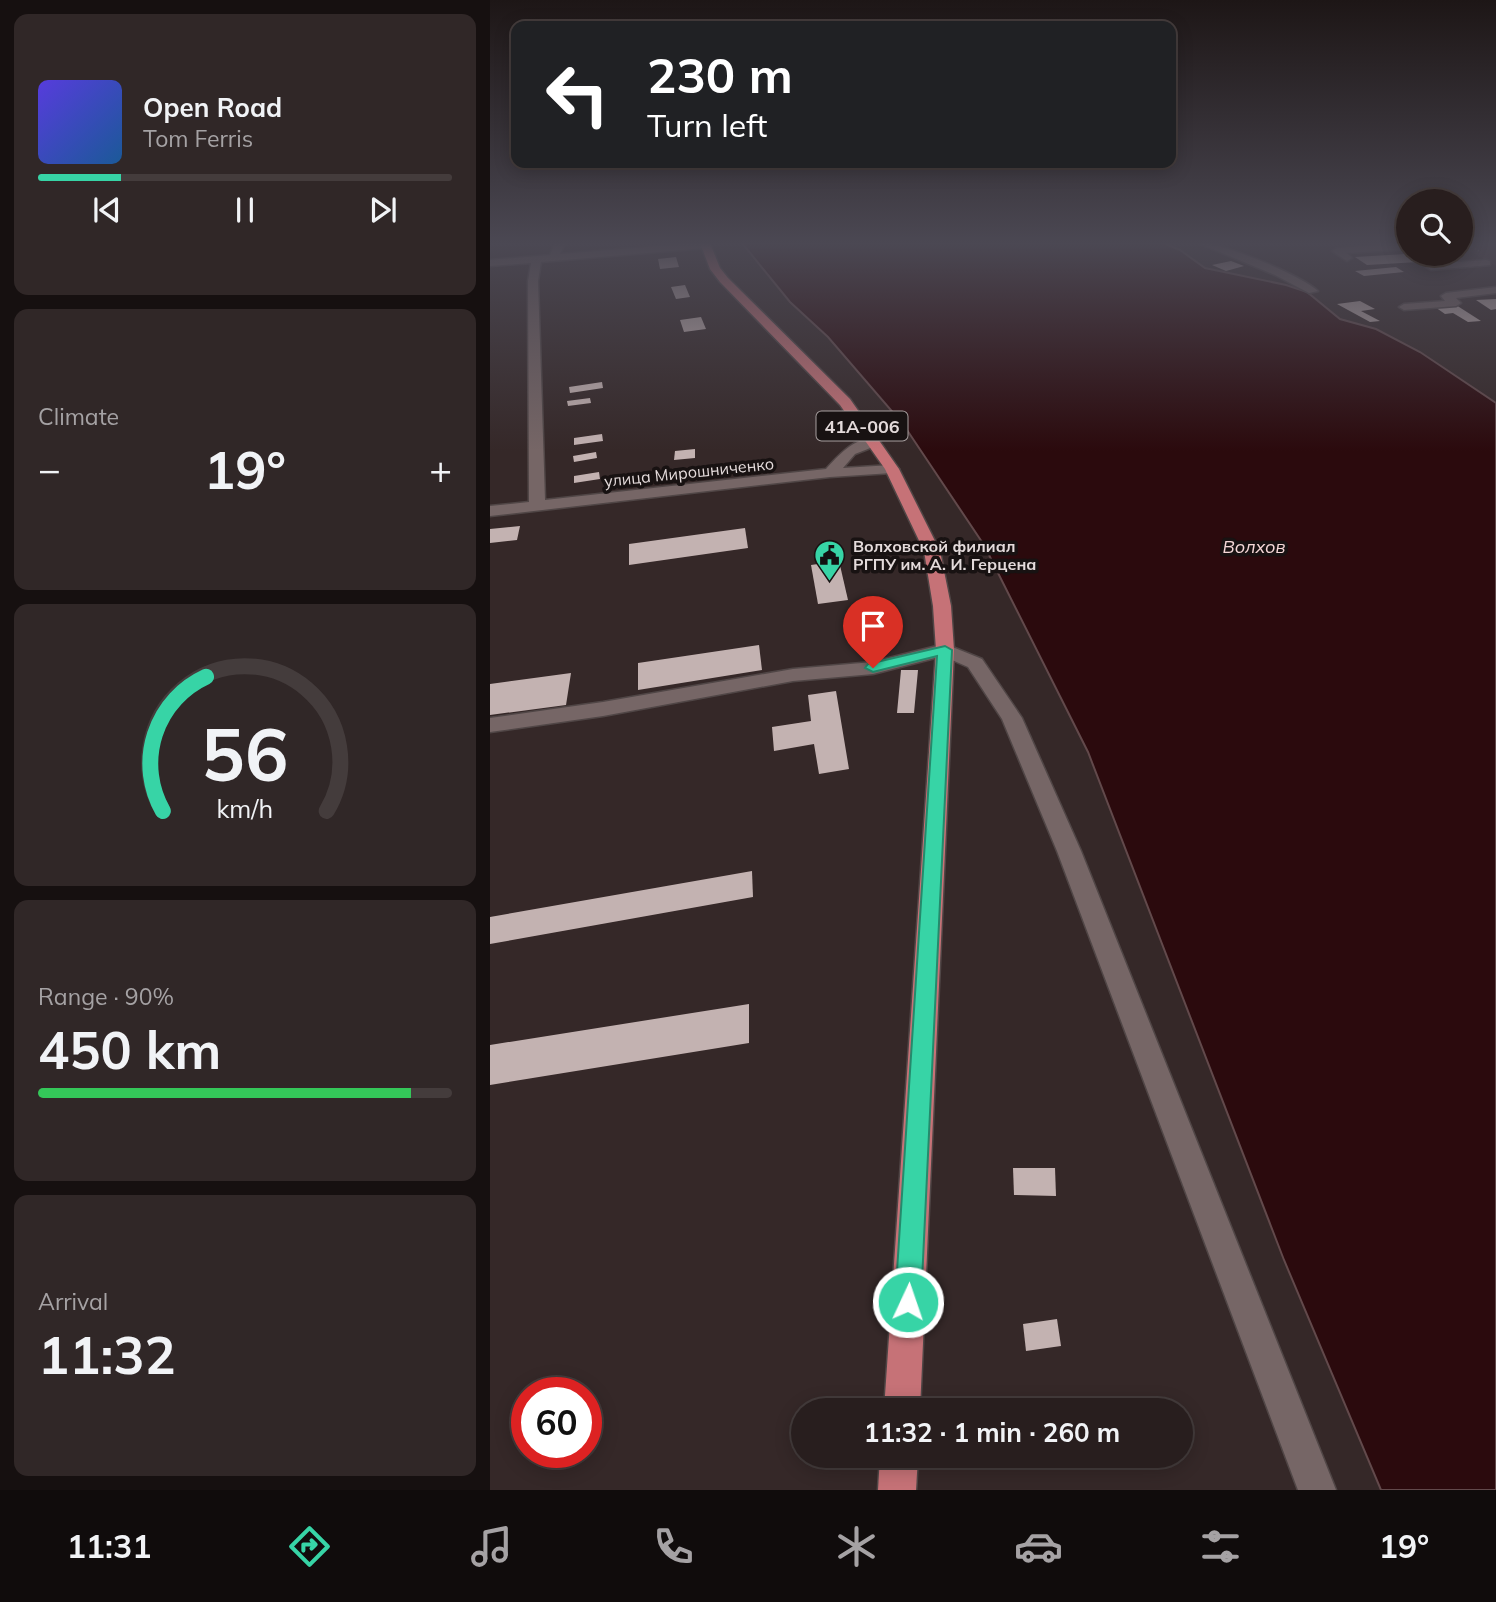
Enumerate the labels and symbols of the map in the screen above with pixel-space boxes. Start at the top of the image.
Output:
road number: 41А-006 [816,412,908,440]
street label: улица Мирошниченко [603,453,775,491]
water label: Волхов [1222,535,1286,558]
place label: Волховской филиал РГПУ им. А. И. Герцена [853,536,1036,574]
public building icon: Волховской филиал РГПУ им. А. И. Герцена [813,538,847,582]
pin [843,596,903,668]
position arrow [871,1265,945,1339]
speed limit sign: 60 [511,1377,602,1468]

